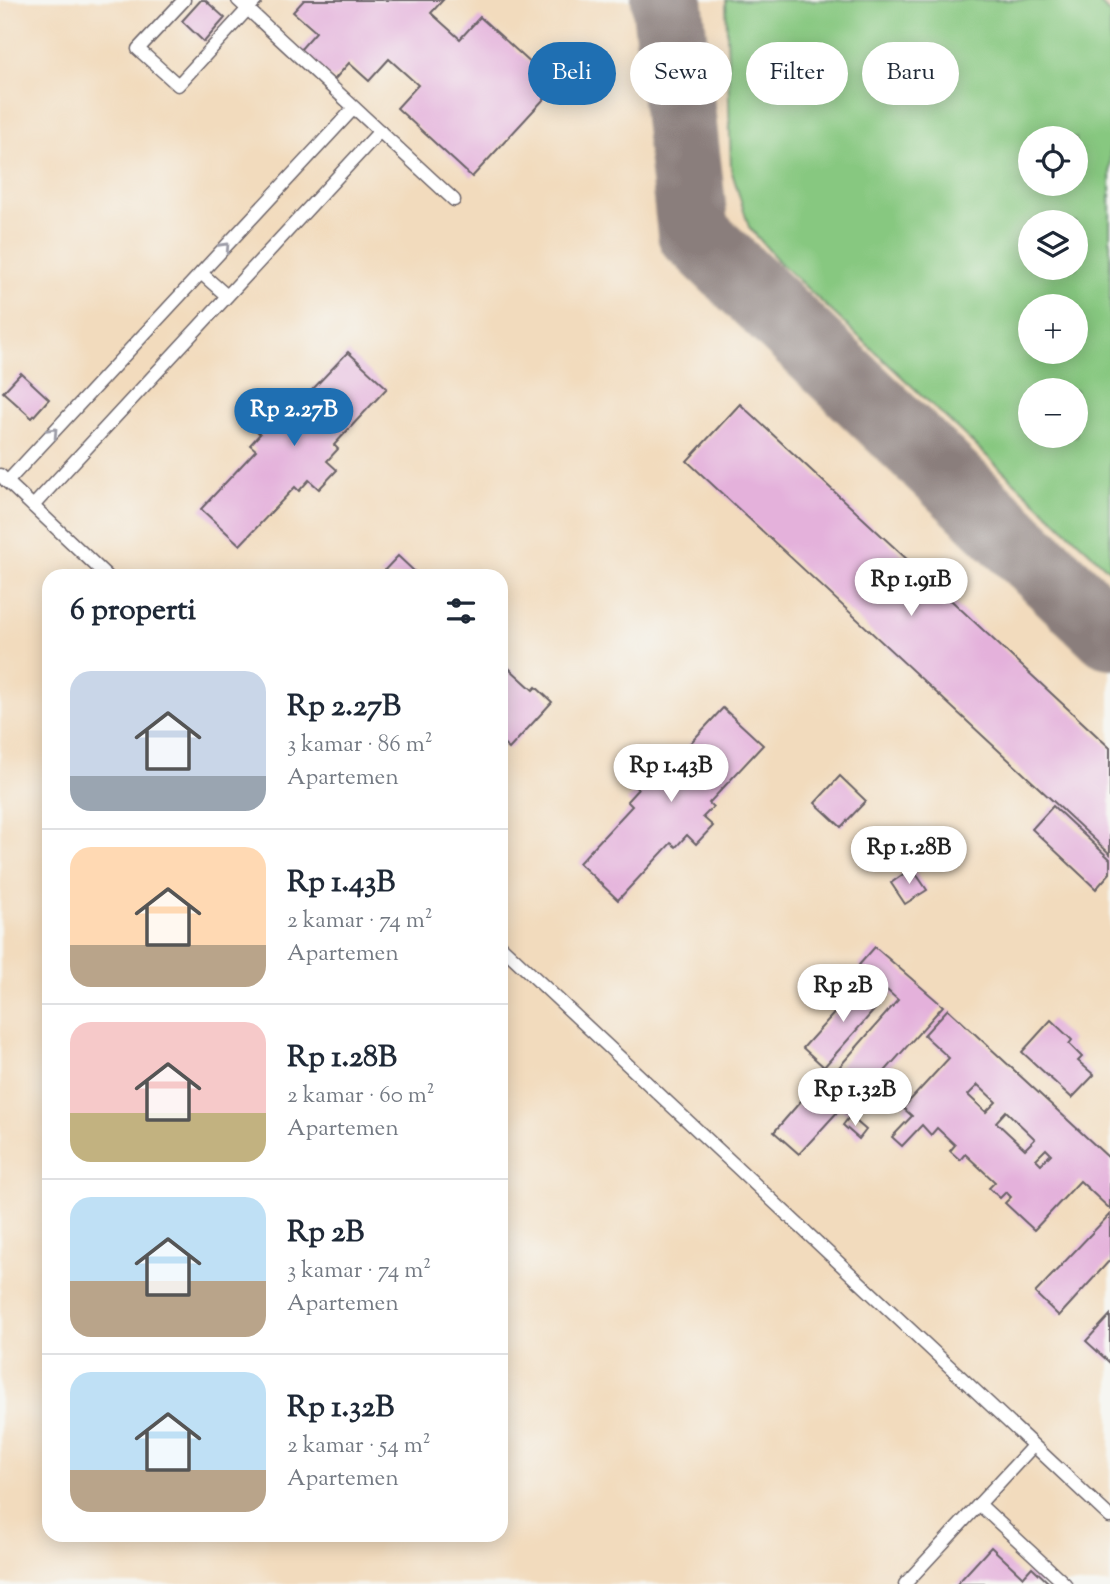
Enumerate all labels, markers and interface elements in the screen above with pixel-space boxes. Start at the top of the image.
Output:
chip: Beli [528,42,616,105]
chip: Sewa [630,42,732,105]
chip: Filter [746,42,848,105]
chip: Baru [862,42,959,105]
map controls [1018,126,1088,448]
button: locate [1018,126,1088,196]
button: layers [1018,210,1088,280]
one-way arrow [216,242,229,255]
button: + [1018,294,1088,364]
button: − [1018,378,1088,448]
pin: Rp 2.27B [222,388,366,448]
text: Rp 2.27B [250,394,338,427]
one-way arrow [45,427,58,440]
pin: Rp 1.91B [839,558,983,618]
text: Rp 1.91B [871,564,951,597]
text: 6 properti [70,590,196,633]
icon: filters [442,592,480,630]
text: Rp 2.27B [287,686,401,729]
icon: home [126,699,210,783]
text: 3 kamar · 86 m² [287,729,432,762]
pin: Rp 1.43B [599,744,743,804]
text: Rp 1.43B [630,750,712,783]
text: Apartemen [287,762,399,795]
pin: Rp 1.28B [837,826,981,886]
text: Rp 1.28B [867,832,951,865]
text: Rp 1.43B [287,862,395,905]
icon: home [126,875,210,959]
text: 2 kamar · 74 m² [287,905,433,938]
text: Apartemen [287,938,399,971]
pin: Rp 2B [794,964,892,1024]
text: Rp 2B [813,970,873,1003]
text: Rp 1.28B [287,1037,397,1080]
icon: home [126,1050,210,1134]
pin: Rp 1.32B [783,1068,927,1128]
text: Rp 1.32B [814,1074,896,1107]
text: 2 kamar · 60 m² [287,1080,435,1113]
text: Apartemen [287,1113,399,1146]
text: Rp 2B [287,1212,364,1255]
icon: home [126,1225,210,1309]
text: 3 kamar · 74 m² [287,1255,431,1288]
text: Apartemen [287,1288,399,1321]
text: Rp 1.32B [287,1387,394,1430]
icon: home [126,1400,210,1484]
text: 2 kamar · 54 m² [287,1430,430,1463]
text: Apartemen [287,1463,399,1496]

